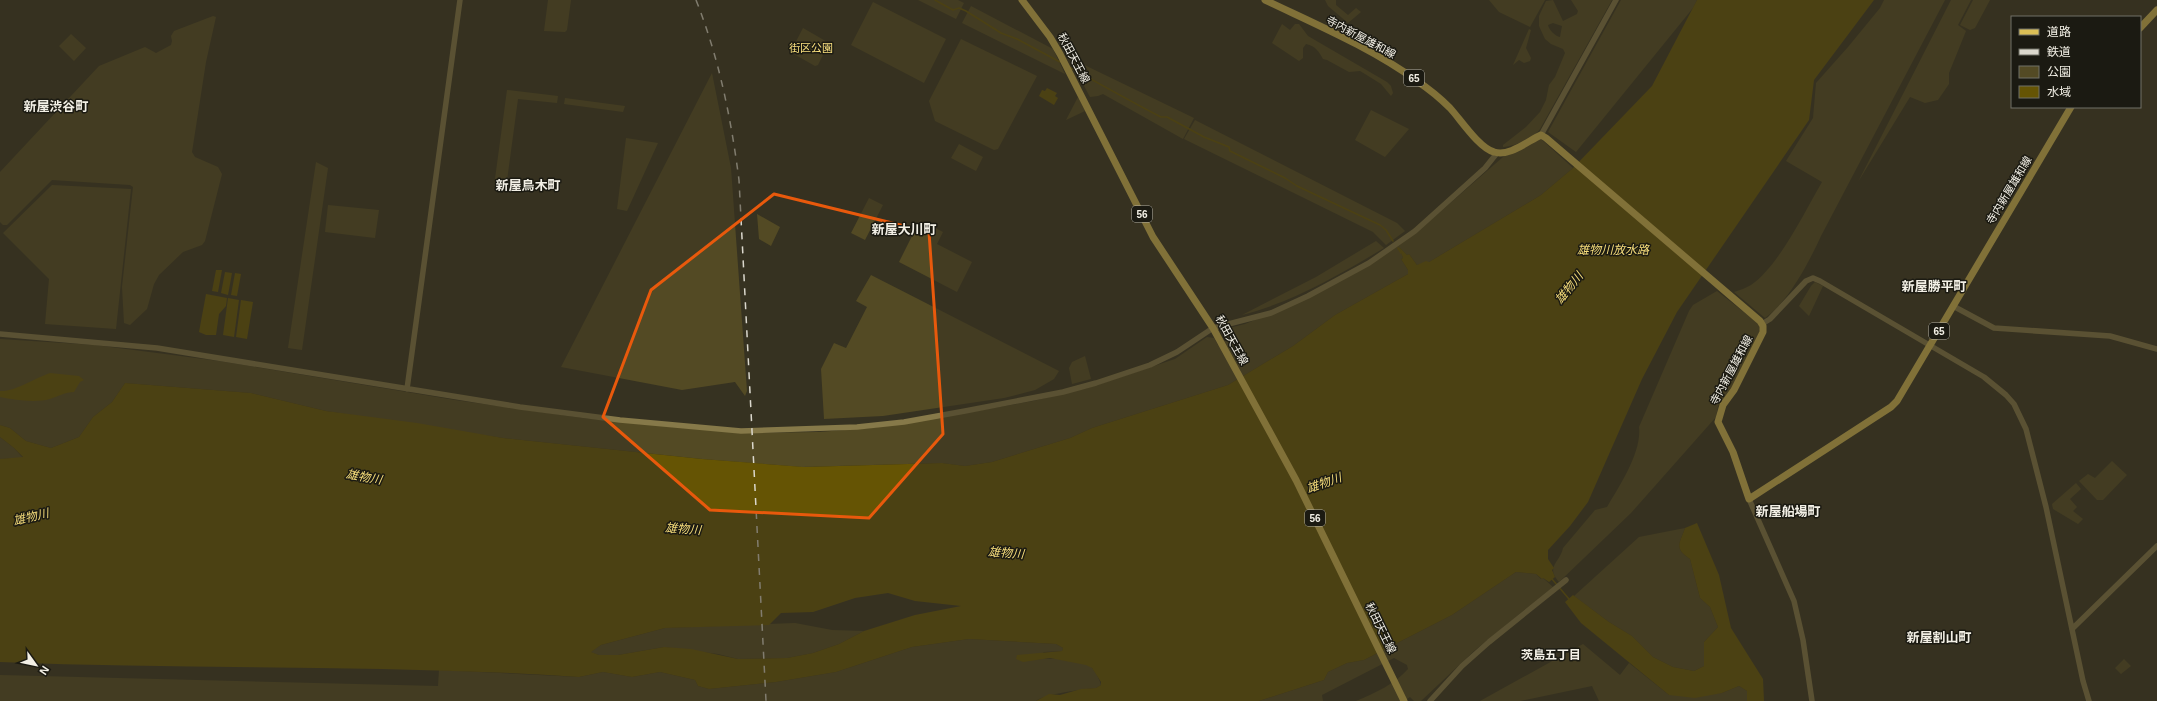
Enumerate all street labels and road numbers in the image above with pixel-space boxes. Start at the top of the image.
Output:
street label: 寺内新屋雄和線 [1324,14,1398,60]
street label: 秋田天王線 [1056,31,1092,85]
road number: 65 [1404,70,1424,86]
street label: 寺内新屋雄和線 [1984,154,2034,226]
road number: 56 [1132,206,1152,222]
street label: 秋田天王線 [1213,313,1251,367]
road number: 65 [1929,323,1949,339]
street label: 寺内新屋雄和線 [1708,333,1754,407]
road number: 56 [1305,510,1325,526]
street label: 秋田天王線 [1364,601,1398,655]

